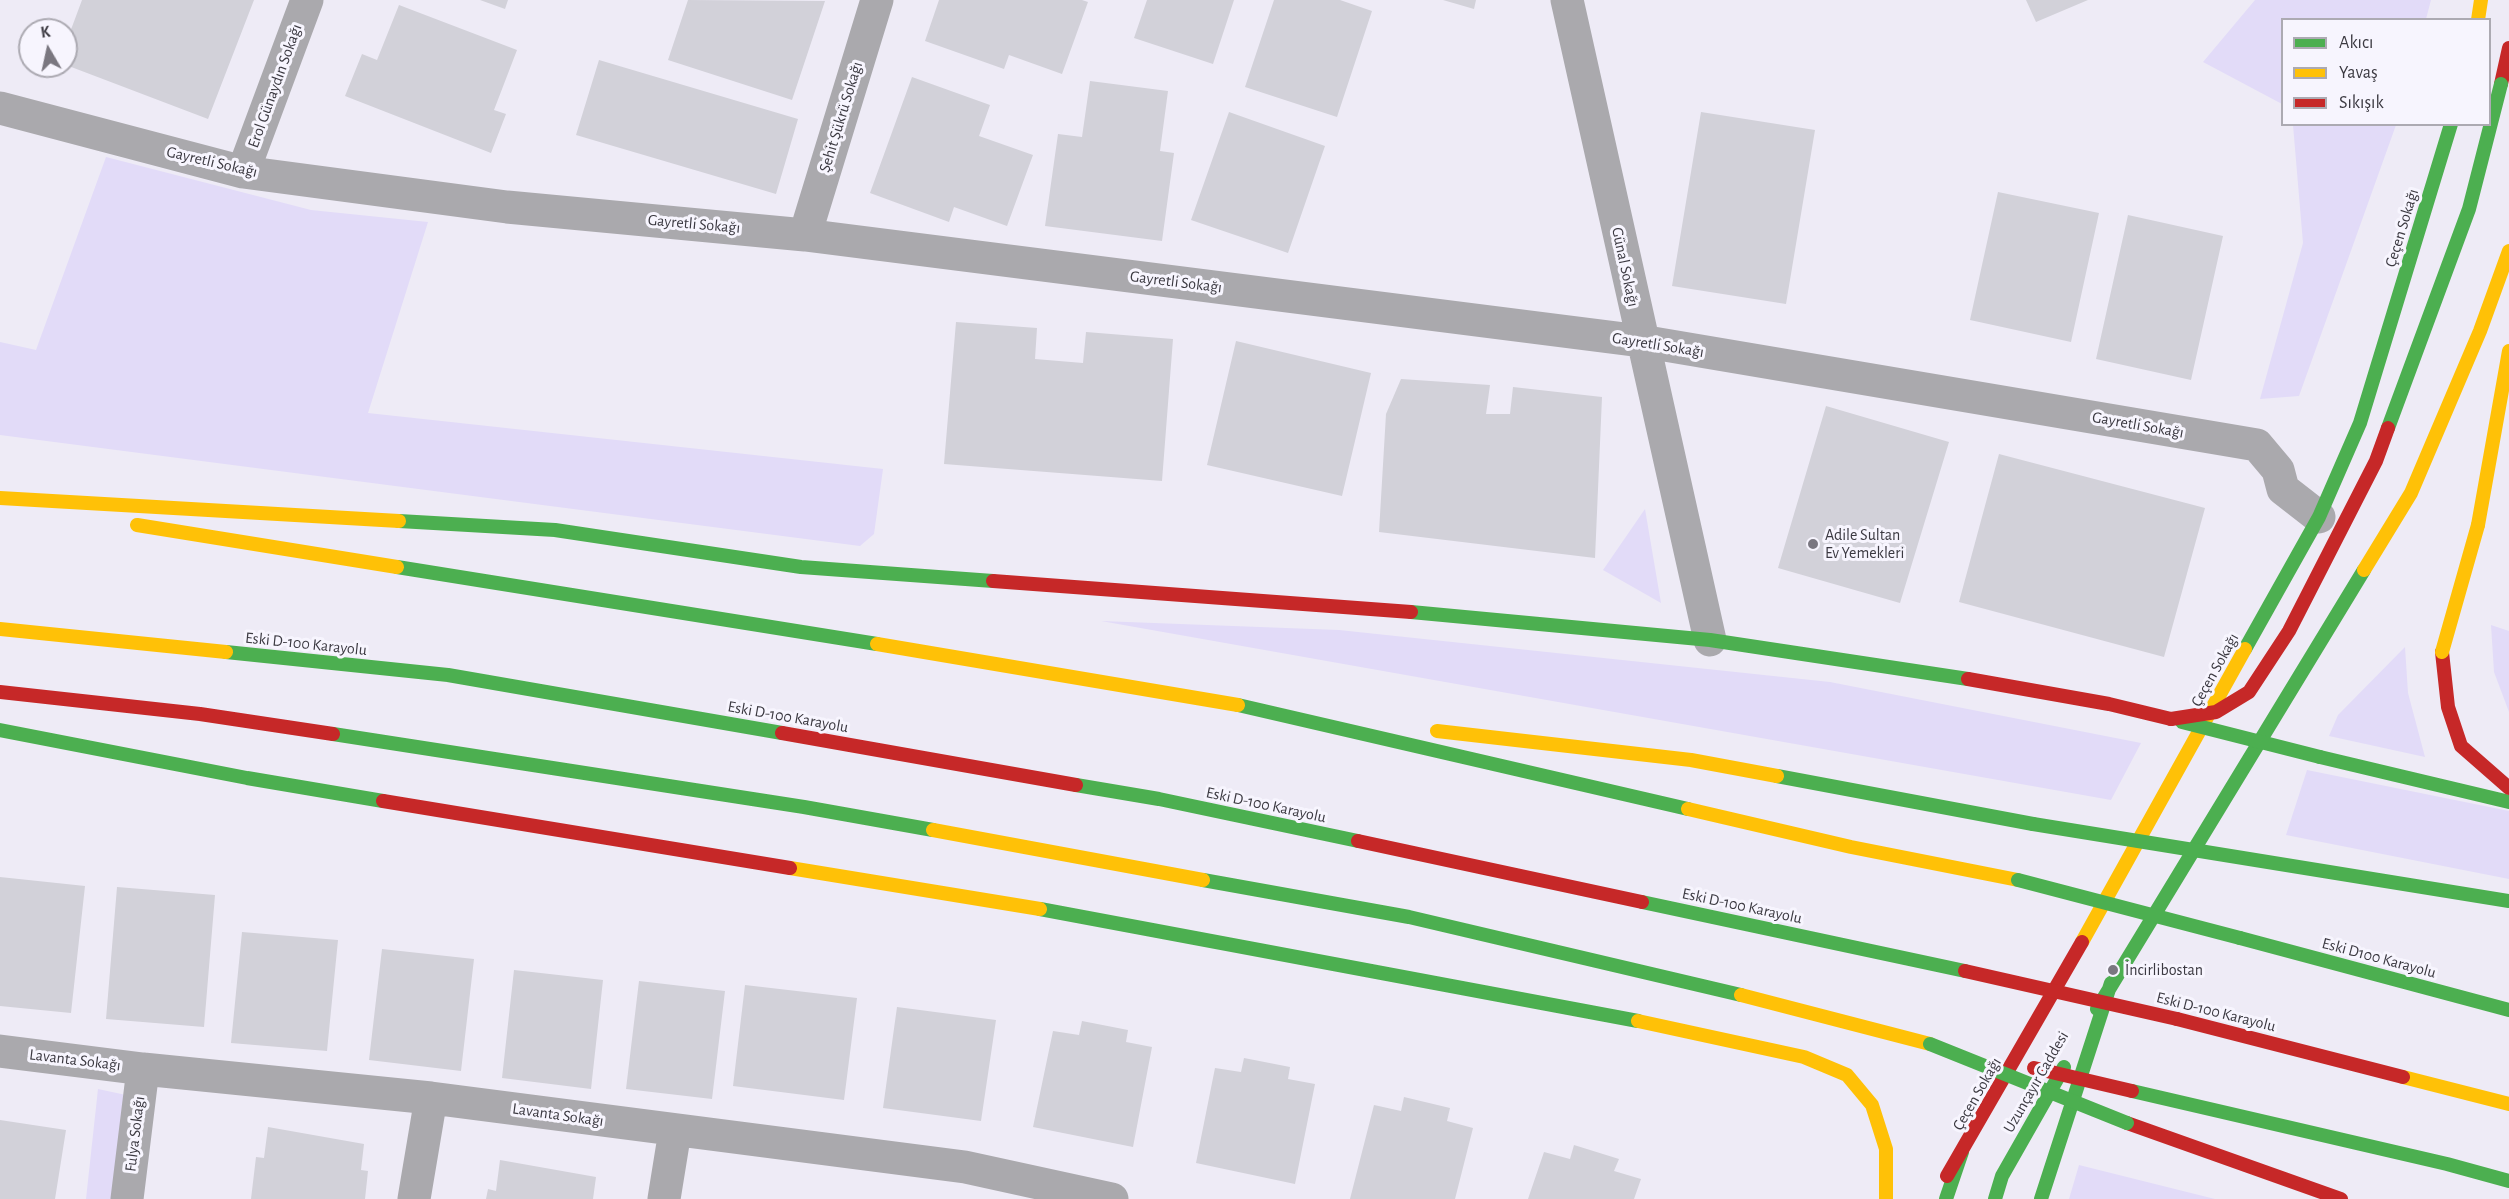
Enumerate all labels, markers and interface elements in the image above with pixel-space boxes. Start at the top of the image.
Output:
north arrow [18,18,78,78]
legend [2281,18,2491,126]
street label: Erol Günaydın Sokağı [244,21,306,151]
text: K [40,24,51,41]
text: Akıcı [2339,34,2373,52]
street label: Şehit Şükrü Sokağı [815,59,867,175]
text: Yavaş [2339,64,2378,82]
text: Sıkışık [2339,94,2384,112]
street label: Gayretli Sokağı [165,142,259,182]
street label: Çeçen Sokağı [2381,186,2423,270]
street label: Gayretli Sokağı [647,210,741,238]
street label: Günal Sokağı [1607,226,1643,308]
street label: Gayretli Sokağı [1129,267,1223,297]
street label: Gayretli Sokağı [1611,328,1705,362]
street label: Gayretli Sokağı [2091,407,2185,443]
place label: Adile Sultan Ev Yemekleri [1825,525,1904,563]
marker: Adile Sultan Ev Yemekleri [1806,537,1820,551]
street label: Eski D-100 Karayolu [244,628,368,660]
street label: Çeçen Sokağı [2187,630,2243,710]
street label: Eski D-100 Karayolu [726,697,850,737]
street label: Eski D-100 Karayolu [1204,783,1328,827]
street label: Eski D-100 Karayolu [1680,884,1804,928]
street label: Eski D100 Karayolu [2320,934,2438,982]
place label: İncirlibostan [2125,960,2203,980]
marker: İncirlibostan [2106,963,2120,977]
street label: Eski D-100 Karayolu [2154,988,2278,1036]
street label: Uzunçayır Caddesi [1999,1028,2073,1136]
street label: Lavanta Sokağı [28,1045,122,1075]
street label: Çeçen Sokağı [1948,1054,2006,1134]
street label: Fulya Sokağı [121,1095,149,1173]
street label: Lavanta Sokağı [511,1099,605,1131]

